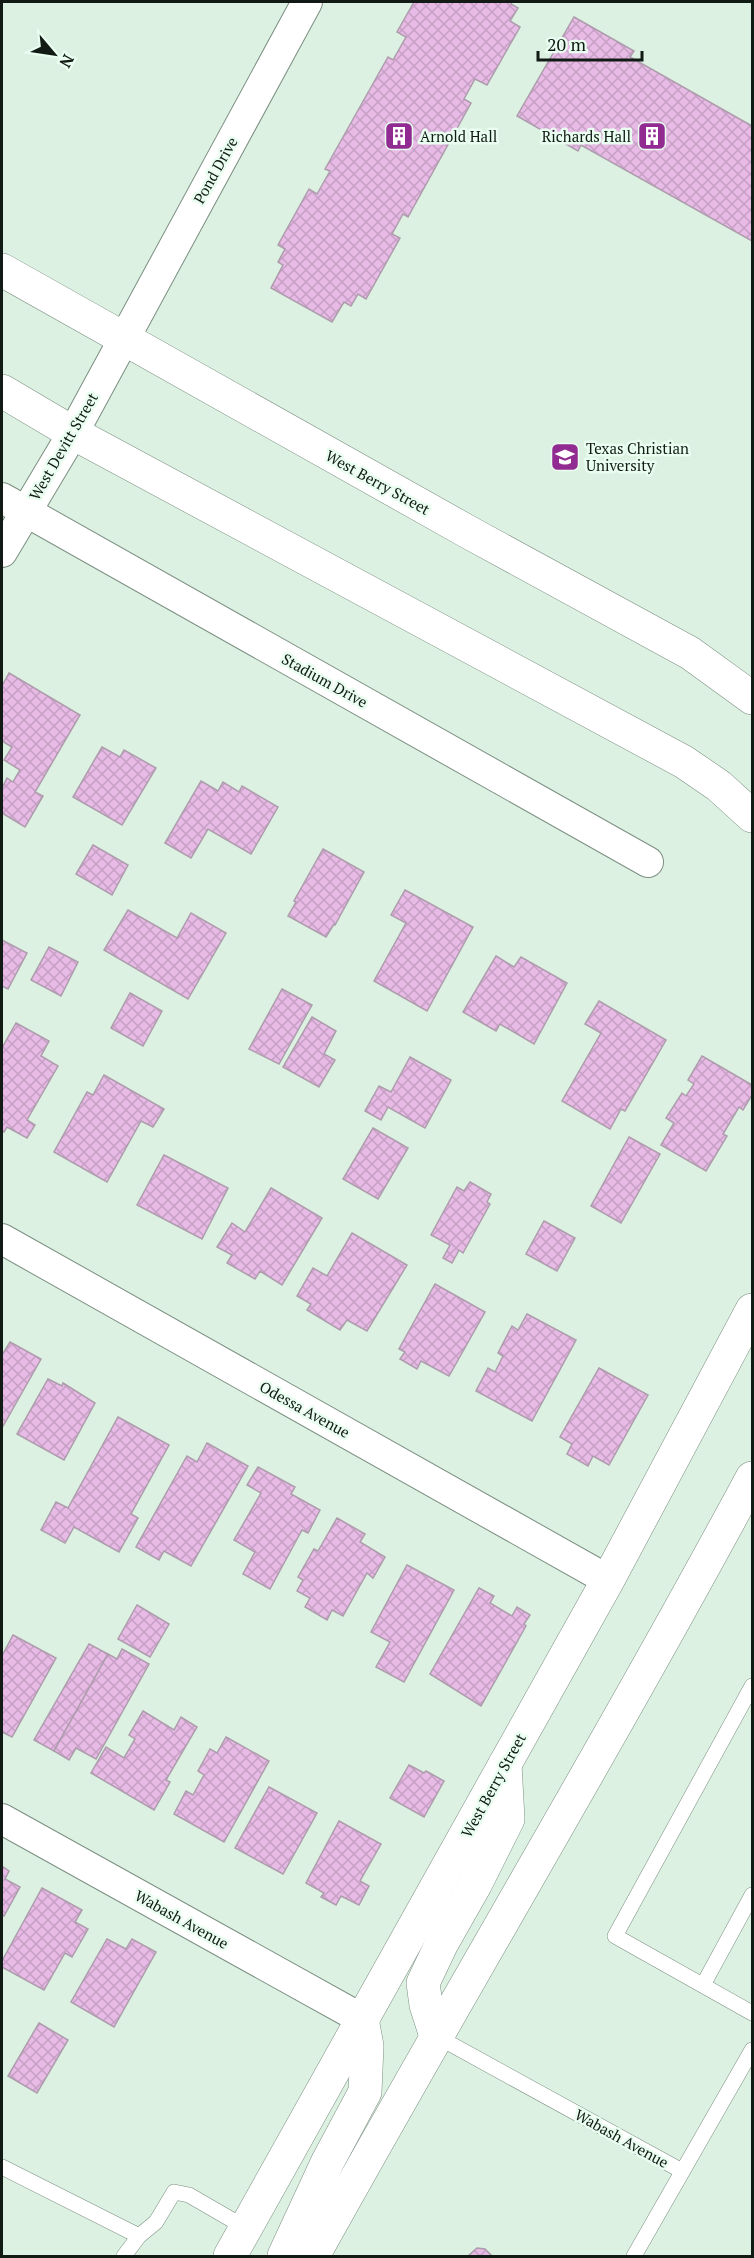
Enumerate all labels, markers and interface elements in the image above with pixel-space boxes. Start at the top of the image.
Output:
north arrow [24,24,84,84]
scale bar [538,24,642,62]
text: 20 m [547,32,587,56]
text: N [55,51,80,72]
building icon: Arnold Hall [383,120,415,152]
building icon: Richards Hall [636,120,668,152]
place label: Arnold Hall [420,126,497,146]
place label: Richards Hall [542,126,631,146]
street label: Pond Drive [188,133,242,207]
street label: West Devitt Street [24,388,102,503]
place label: Texas Christian University [586,438,689,475]
school or university icon: Texas Christian University [549,441,581,473]
street label: West Berry Street [322,445,434,519]
street label: Stadium Drive [279,648,371,712]
street label: Odessa Avenue [256,1376,354,1442]
street label: West Berry Street [456,1729,530,1841]
street label: Wabash Avenue [132,1885,232,1953]
street label: Wabash Avenue [572,2104,672,2172]

